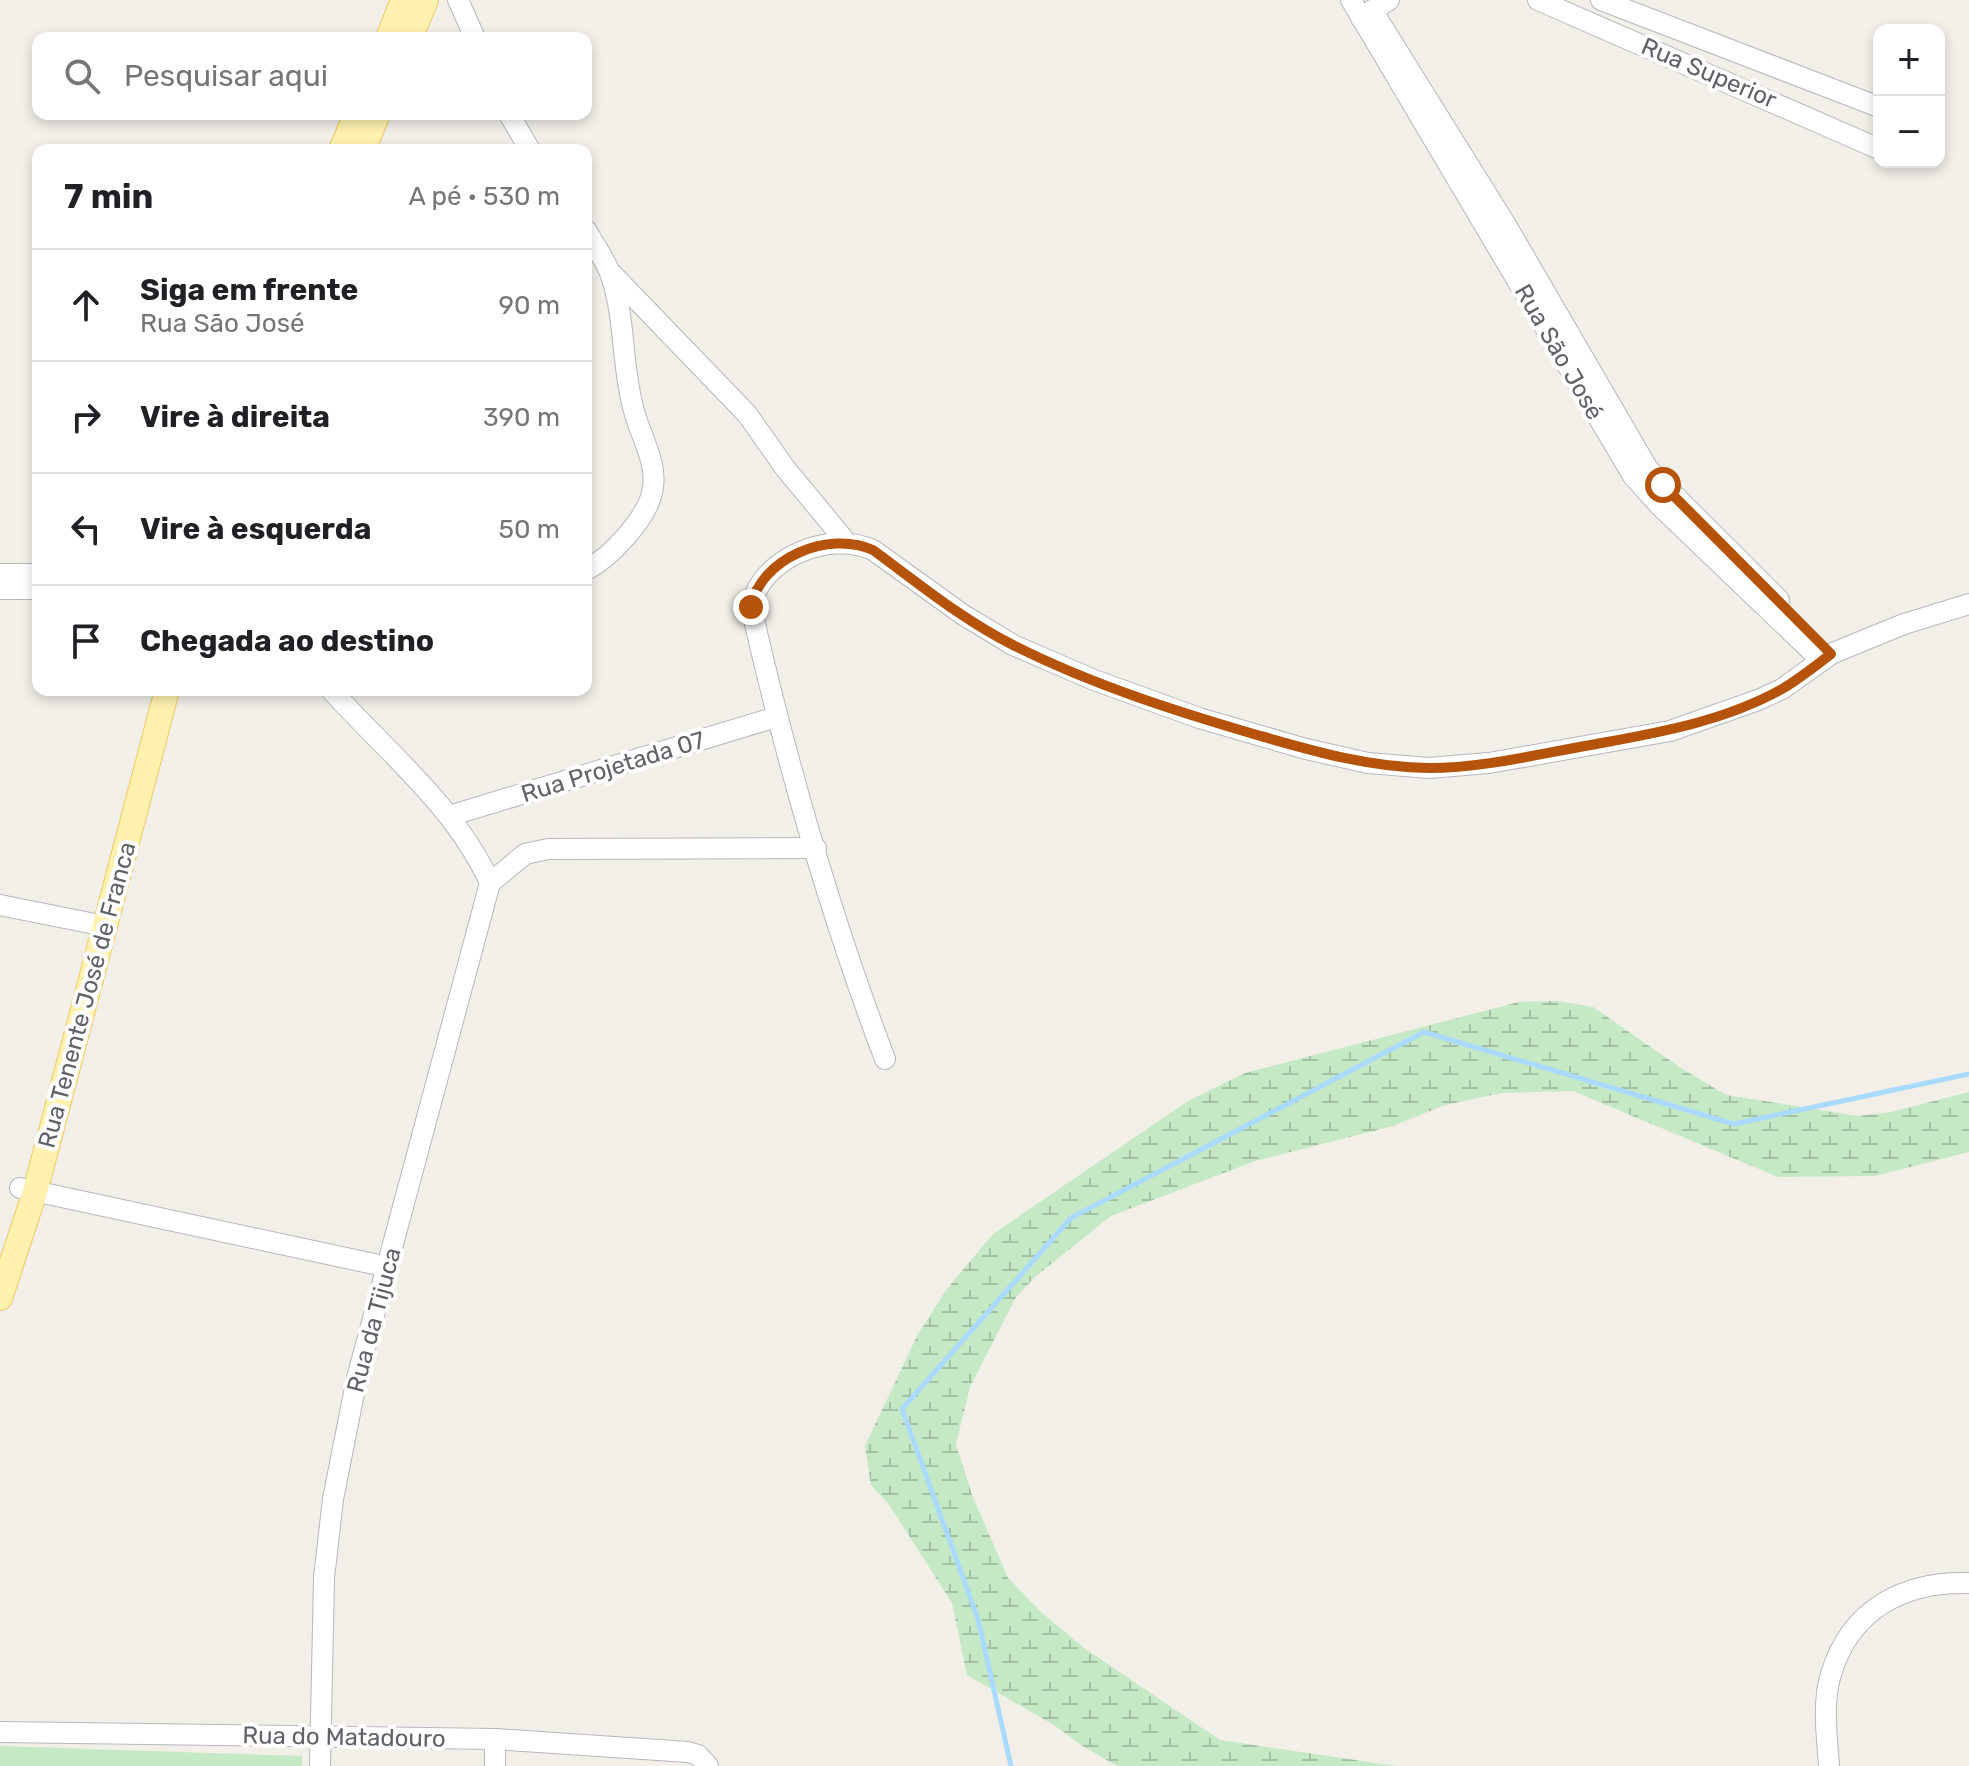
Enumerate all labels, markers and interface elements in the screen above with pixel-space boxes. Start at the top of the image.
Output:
map controls [1873,24,1945,168]
button: + [1873,24,1945,96]
search box [32,32,592,120]
street label: Rua Superior [1637,32,1781,114]
icon: search [60,54,104,98]
text: Pesquisar aqui [124,58,328,94]
button: − [1873,96,1945,168]
text: 7 min [64,176,153,217]
text: A pé · 530 m [408,181,560,212]
text: Siga em frente [140,272,358,308]
street label: Rua São José [1509,279,1609,425]
icon: ahead [64,283,108,327]
text: 90 m [499,290,560,321]
text: Rua São José [140,308,304,339]
icon: right [64,395,108,439]
text: Vire à direita [140,399,330,435]
text: 390 m [483,402,560,433]
route start [1645,467,1681,503]
icon: left [64,507,108,551]
text: Vire à esquerda [140,511,371,547]
text: 50 m [499,514,560,545]
route end [733,589,769,625]
icon: arrive [64,619,108,663]
text: Chegada ao destino [140,623,434,659]
street label: Rua Projetada 07 [518,726,708,808]
street label: Rua Tenente José de Franca [33,839,141,1151]
street label: Rua da Tijuca [341,1245,407,1395]
street label: Rua do Matadouro [242,1721,446,1753]

